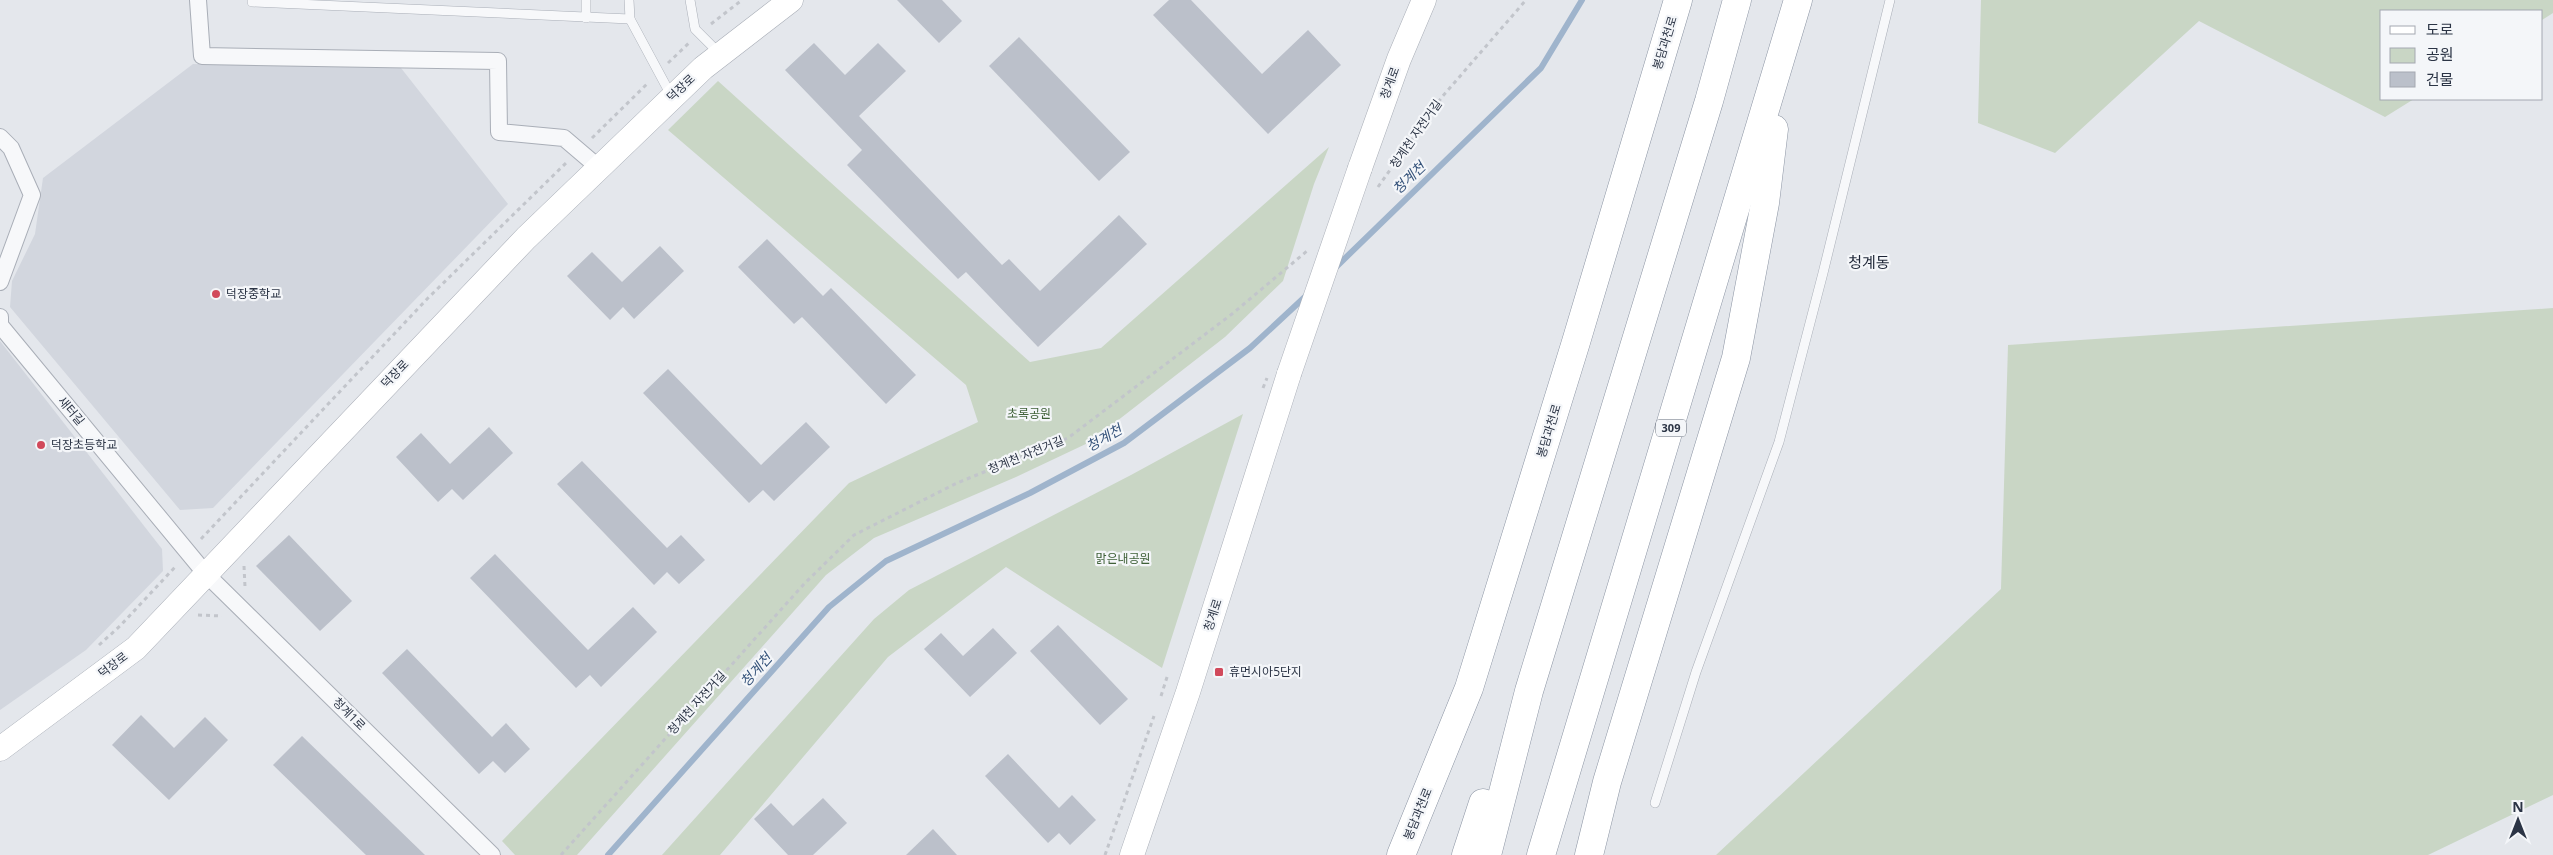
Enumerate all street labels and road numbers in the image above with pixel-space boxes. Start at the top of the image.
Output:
street label: 봉담과천로 [1648,14,1681,72]
street label: 청계로 [1376,64,1403,101]
street label: 덕장로 [663,70,699,105]
street label: 청계천 자전거길 [1386,96,1446,172]
street label: 덕장로 [377,356,412,391]
street label: 새터길 [54,393,89,429]
street label: 봉담과천로 [1532,402,1565,460]
road number: 309 [1656,419,1686,436]
street label: 청계천 자전거길 [985,432,1066,477]
street label: 청계로 [1199,596,1226,633]
street label: 덕장로 [94,648,131,681]
street label: 청계천 자전거길 [663,667,730,738]
street label: 청계1로 [329,693,370,734]
street label: 봉담과천로 [1399,785,1436,843]

